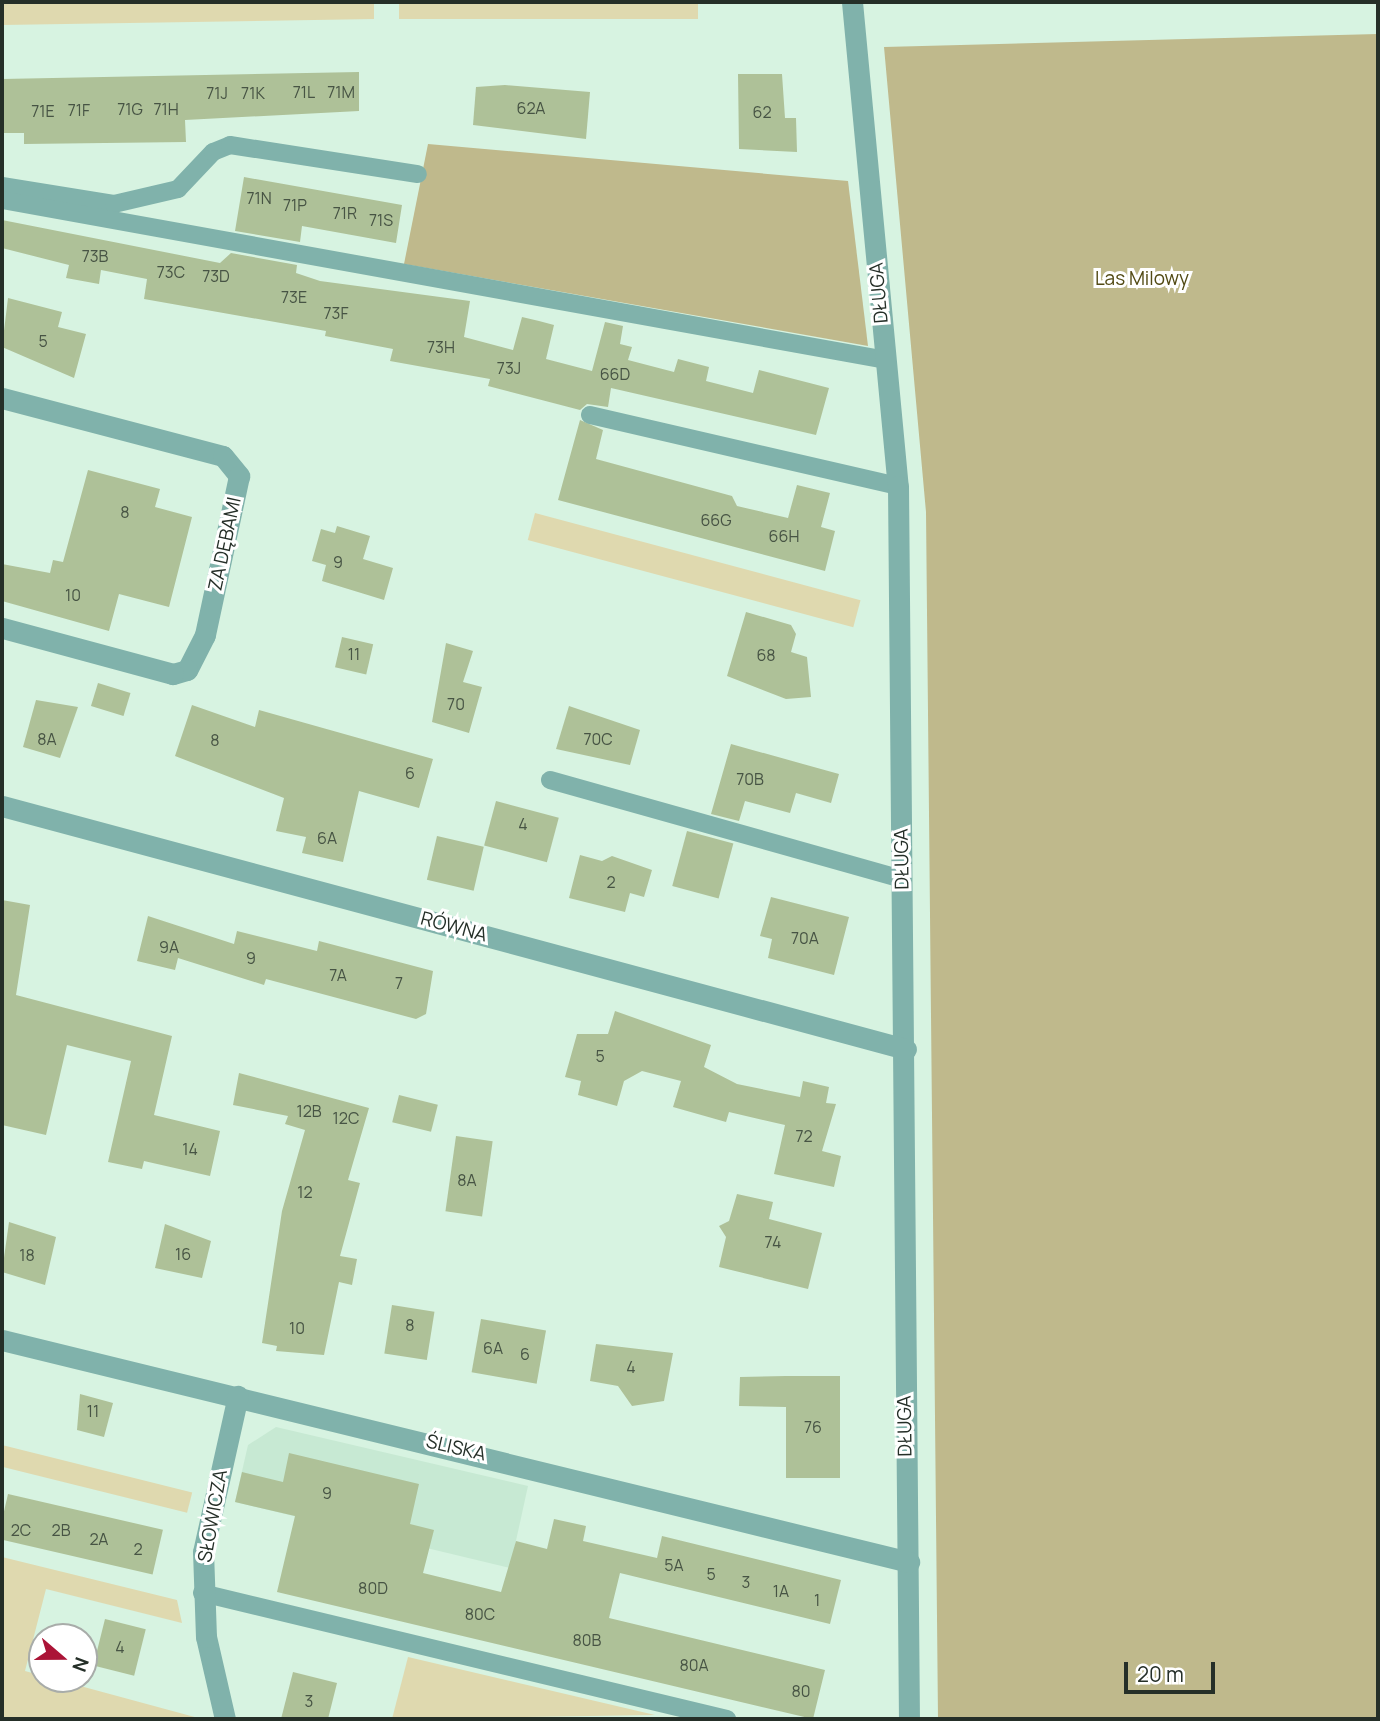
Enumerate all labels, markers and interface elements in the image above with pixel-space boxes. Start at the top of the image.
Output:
house number: 71L [293,82,315,102]
house number: 71M [327,82,355,102]
house number: 71J [206,83,228,103]
house number: 71K [241,83,265,103]
house number: 62A [517,98,545,118]
house number: 71G [117,99,143,119]
house number: 71H [153,99,179,119]
house number: 71F [68,100,90,120]
house number: 71E [31,101,55,121]
house number: 62 [752,102,772,122]
house number: 71N [246,188,272,208]
house number: 71P [283,195,307,215]
house number: 71R [333,203,357,223]
house number: 71S [369,210,393,230]
house number: 73B [82,246,108,266]
house number: 73C [157,262,185,282]
street label: DŁUGA [865,262,893,324]
house number: 73D [202,266,230,286]
park label: Las Milowy [1095,268,1189,290]
house number: 73E [281,287,307,307]
house number: 73F [324,303,348,323]
house number: 5 [38,331,48,351]
house number: 73H [427,337,455,357]
house number: 73J [497,358,521,378]
house number: 66D [600,364,630,384]
street label: ZA DĘBAMI [204,495,246,593]
house number: 8 [120,502,130,522]
house number: 66G [700,510,732,530]
house number: 66H [769,526,799,546]
house number: 9 [333,552,343,572]
house number: 10 [65,585,81,605]
house number: 11 [348,644,360,664]
house number: 68 [756,645,776,665]
house number: 70 [447,694,465,714]
house number: 8A [37,729,57,749]
house number: 70C [583,729,613,749]
house number: 8 [210,730,220,750]
house number: 6 [405,763,415,783]
house number: 70B [736,769,764,789]
house number: 4 [518,814,528,834]
house number: 6A [317,828,337,848]
street label: DŁUGA [890,828,914,890]
house number: 2 [606,872,616,892]
street label: RÓWNA [418,907,490,947]
house number: 70A [791,928,819,948]
house number: 9A [159,937,179,957]
house number: 9 [246,948,256,968]
house number: 7A [329,965,347,985]
house number: 7 [395,973,403,993]
house number: 5 [595,1046,605,1066]
house number: 12B [296,1101,322,1121]
house number: 12C [333,1108,359,1128]
house number: 72 [795,1126,813,1146]
house number: 14 [182,1139,198,1159]
house number: 8A [457,1170,477,1190]
house number: 12 [297,1182,313,1202]
house number: 74 [765,1232,781,1252]
house number: 16 [175,1244,191,1264]
house number: 18 [19,1245,35,1265]
house number: 8 [405,1315,415,1335]
house number: 10 [289,1318,305,1338]
house number: 6A [483,1338,503,1358]
house number: 6 [520,1344,530,1364]
house number: 4 [626,1357,636,1377]
street label: DŁUGA [893,1395,917,1457]
house number: 11 [87,1401,99,1421]
house number: 76 [804,1417,822,1437]
street label: ŚLISKA [424,1430,488,1466]
street label: SŁOWICZA [194,1468,232,1564]
house number: 9 [322,1483,332,1503]
house number: 2C [11,1520,31,1540]
house number: 2B [52,1520,70,1540]
house number: 2A [90,1529,108,1549]
house number: 2 [133,1539,143,1559]
house number: 5A [664,1555,684,1575]
house number: 5 [706,1564,716,1584]
house number: 3 [742,1572,750,1592]
house number: 80D [358,1578,388,1598]
house number: 1A [773,1581,789,1601]
house number: 1 [814,1590,820,1610]
house number: 80C [465,1604,495,1624]
north arrow [28,1623,98,1693]
house number: 80B [573,1630,601,1650]
house number: 4 [115,1637,125,1657]
scale bar [1128,1648,1219,1692]
text: N [66,1654,95,1675]
house number: 80A [679,1655,709,1675]
text: 20 m [1137,1660,1184,1688]
house number: 80 [791,1681,811,1701]
house number: 3 [305,1691,313,1711]

